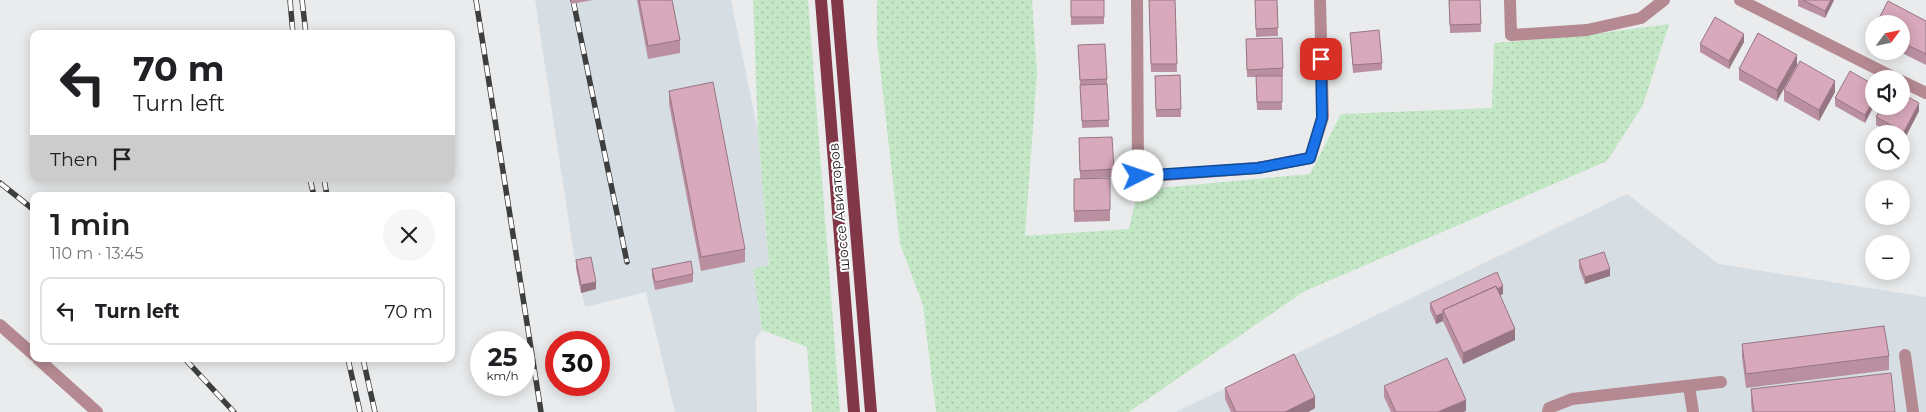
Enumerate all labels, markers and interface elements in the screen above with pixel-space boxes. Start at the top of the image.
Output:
north arrow [1865,15,1910,60]
map controls [1865,15,1910,280]
pin [1300,38,1342,80]
icon: arrive [1307,45,1335,73]
text: 70 m [133,47,224,90]
icon: left [50,50,115,115]
button: sound [1865,70,1910,115]
text: Turn left [133,90,225,117]
button: search [1865,125,1910,170]
street label: шоссе Авиаторов [824,142,854,272]
icon: arrive [108,145,136,173]
text: Then [50,148,98,171]
position arrow [1111,149,1163,201]
button: + [1865,180,1910,225]
text: 1 min [50,206,131,243]
button: close [383,209,435,261]
button: − [1865,235,1910,280]
text: 110 m · 13:45 [50,244,144,263]
icon: left [52,297,80,325]
text: Turn left [95,300,180,323]
text: 70 m [384,300,433,323]
speed limit sign: 30 [545,331,610,396]
text: 25 [488,342,517,372]
text: km/h [486,368,519,383]

